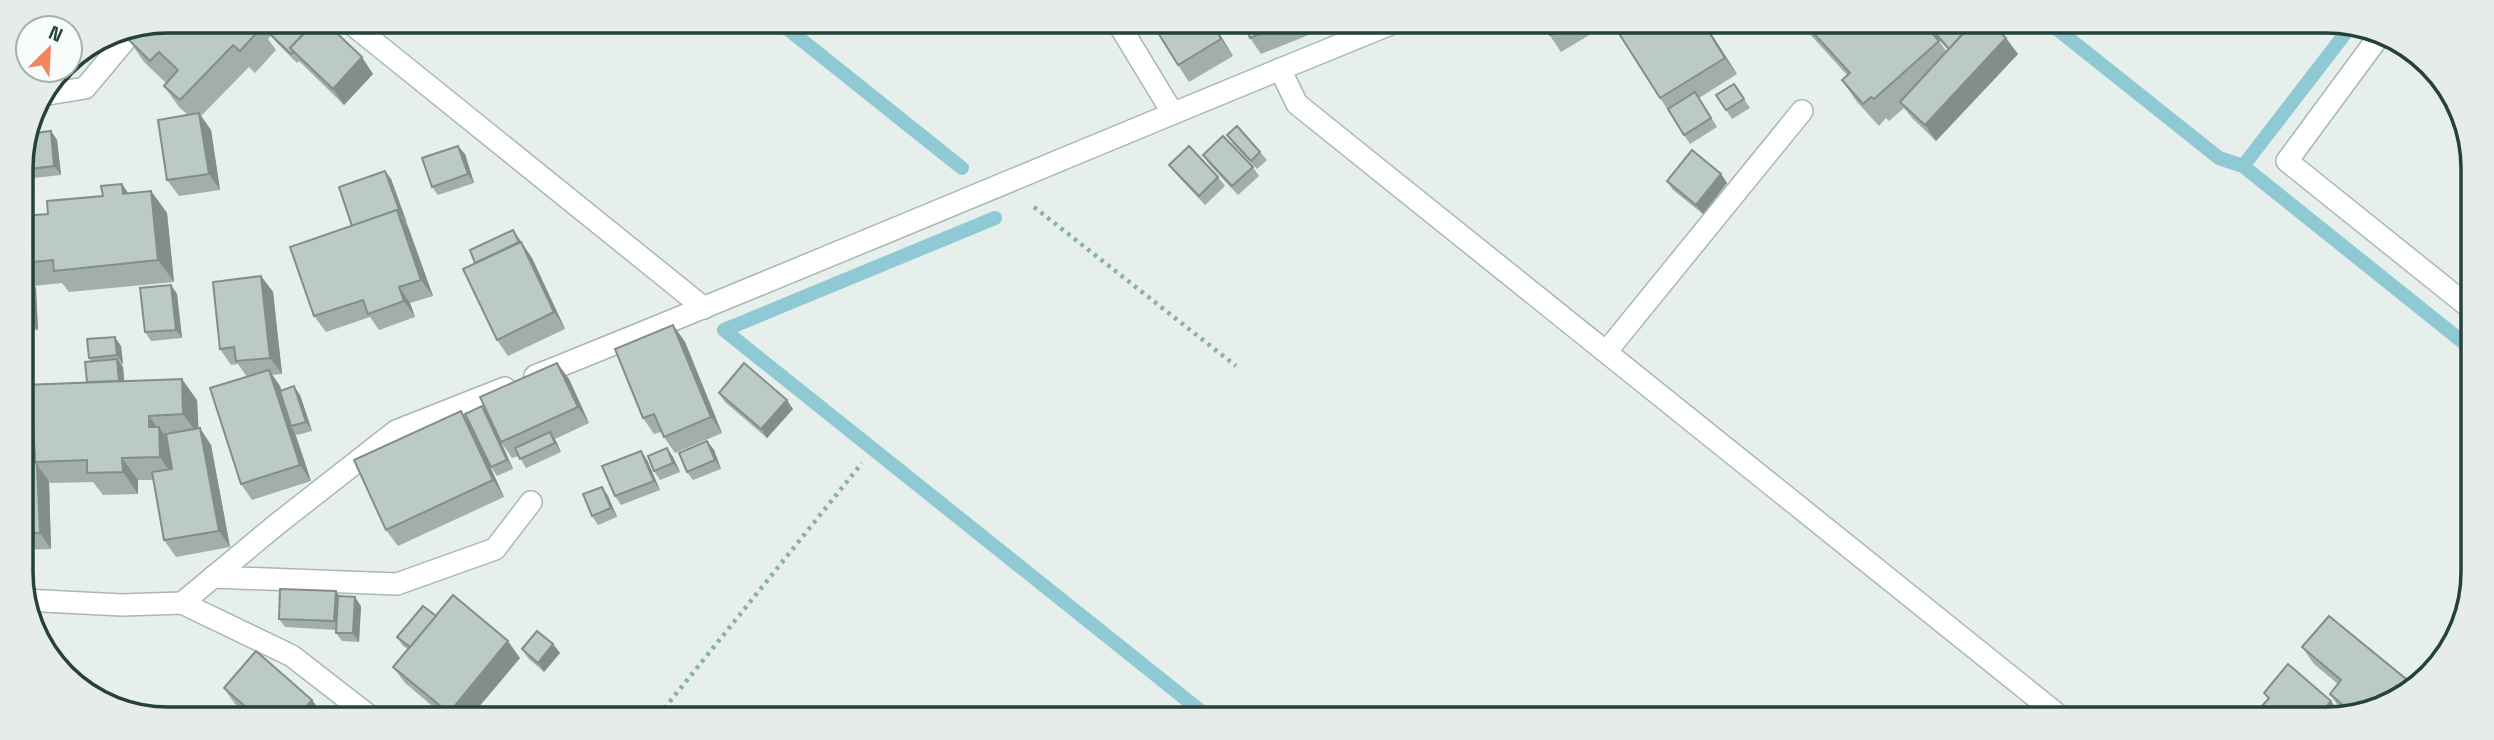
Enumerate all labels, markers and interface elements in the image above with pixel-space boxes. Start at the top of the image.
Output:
north arrow [14,14,84,84]
text: N [45,20,67,48]

